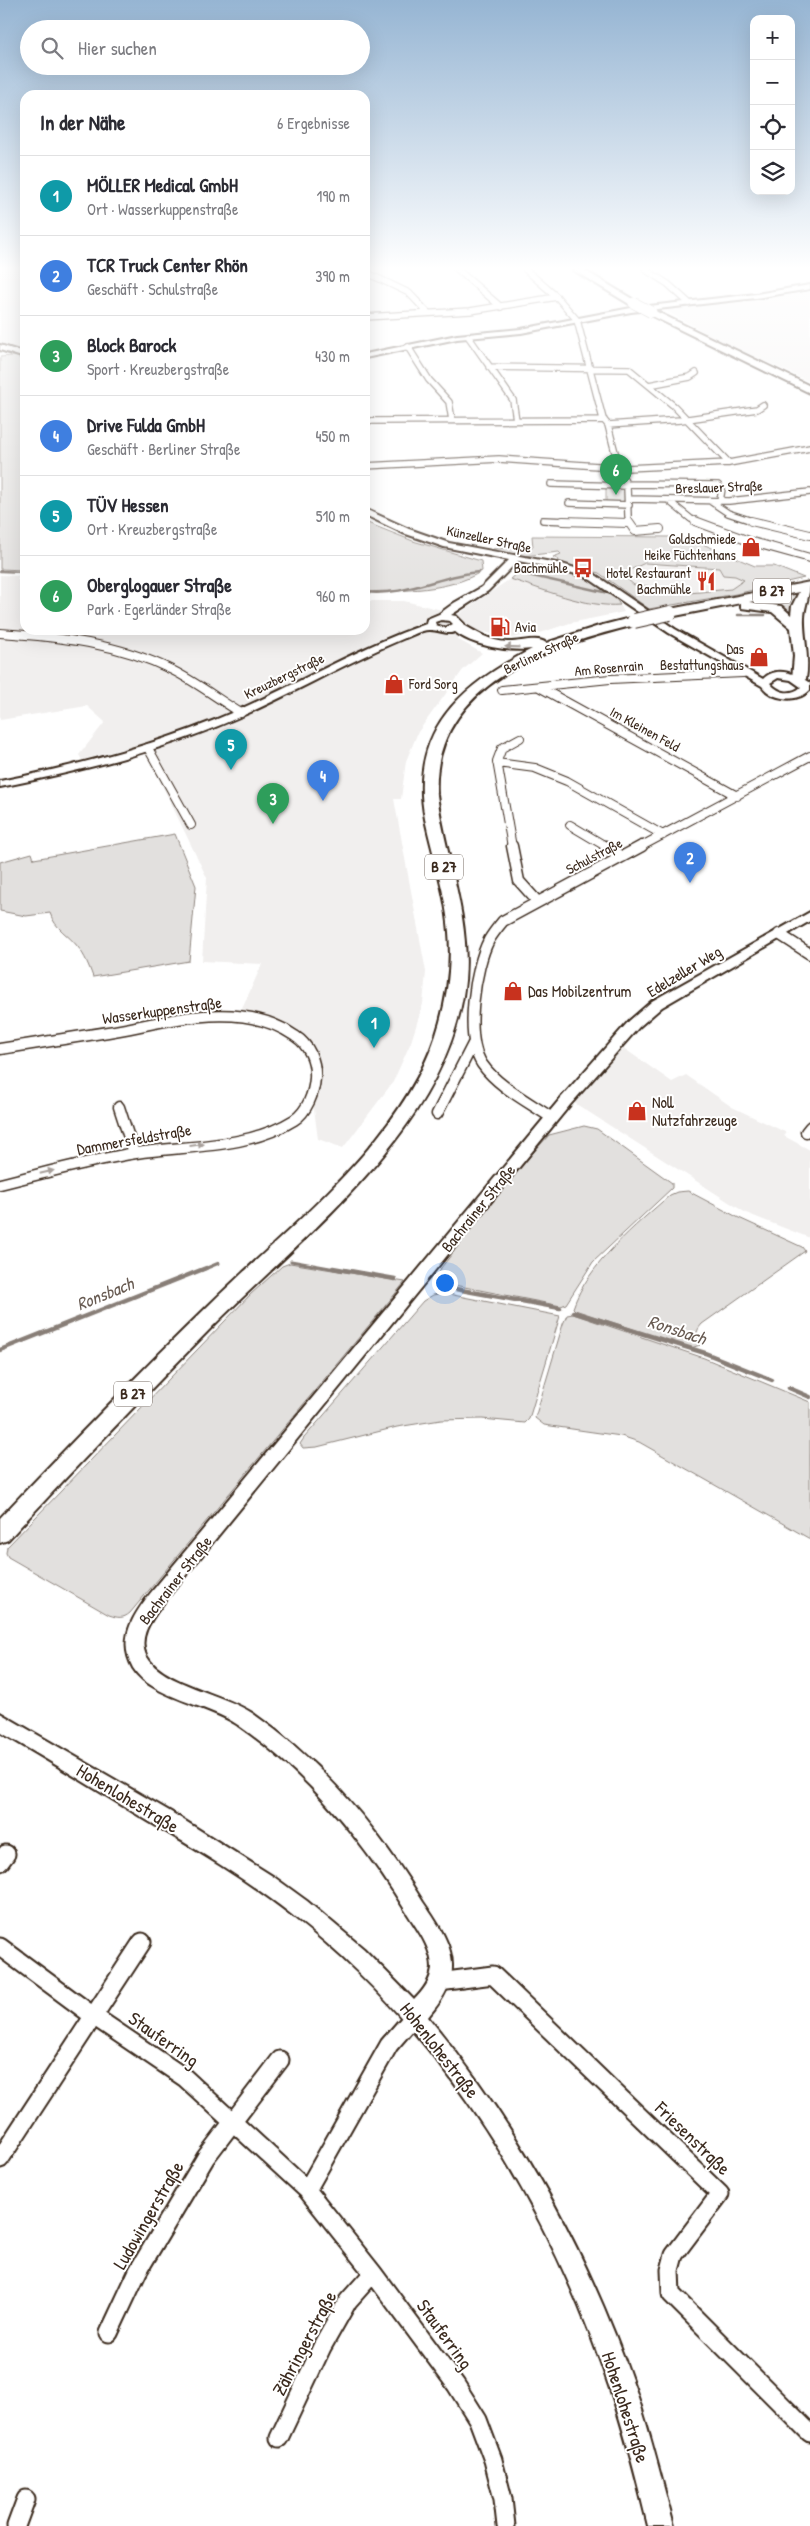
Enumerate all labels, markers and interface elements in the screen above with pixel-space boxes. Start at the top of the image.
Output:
map controls [750,15,795,195]
button: + [750,15,795,60]
search box [20,20,370,75]
icon: search [38,34,66,62]
text: Hier suchen [78,35,157,61]
button: − [750,60,795,105]
button: locate [750,105,795,150]
text: In der Nähe [40,108,125,137]
text: 6 Ergebnisse [277,112,350,134]
button: layers [750,150,795,195]
text: MÖLLER Medical GmbH [87,172,238,198]
text: 1 [53,185,59,207]
text: 190 m [317,185,350,207]
text: Ort · Wasserkuppenstraße [87,198,238,220]
text: TCR Truck Center Rhön [87,252,248,278]
text: 2 [52,265,60,287]
text: 390 m [315,265,350,287]
text: Geschäft · Schulstraße [87,278,218,300]
text: Block Barock [87,332,176,358]
text: 3 [52,345,60,367]
text: 430 m [315,345,350,367]
text: Sport · Kreuzbergstraße [87,358,229,380]
text: Drive Fulda GmbH [87,412,205,438]
text: 4 [53,425,59,447]
text: 450 m [316,425,350,447]
text: Geschäft · Berliner Straße [87,438,240,460]
pin: 6 [600,454,632,495]
street label: Breslauer Straße [675,475,764,499]
text: TÜV Hessen [87,492,169,518]
text: 5 [53,505,59,527]
text: 510 m [316,505,350,527]
text: Ort · Kreuzbergstraße [87,518,217,540]
street label: Künzeller Straße [445,520,534,558]
place label: Goldschmiede Heike Füchtenhans [644,529,736,564]
shop icon: Goldschmiede Heike Füchtenhans [740,536,762,558]
bus stop icon: Bachmühle [572,557,594,579]
place label: Bachmühle [514,558,568,577]
place label: Hotel Restaurant Bachmühle [606,563,691,598]
restaurant icon: Hotel Restaurant Bachmühle [695,570,717,592]
text: Oberglogauer Straße [87,572,232,598]
road number: B 27 [753,578,791,604]
text: 6 [53,585,59,607]
text: 960 m [316,585,350,607]
text: Park · Egerländer Straße [87,598,231,620]
fuel station icon: Avia [489,616,511,638]
place label: Avia [515,617,537,636]
street label: Berliner Straße [500,627,582,679]
place label: Das Bestattungshaus [660,639,744,675]
one-way arrow [504,643,520,651]
shop icon: Das Bestattungshaus [748,646,770,668]
street label: Kreuzbergstraße [241,648,328,704]
street label: Am Rosenrain [574,655,644,680]
shop icon: Ford Sorg [383,673,405,695]
place label: Ford Sorg [408,674,458,694]
street label: Im Kleinen Feld [607,702,684,756]
pin: 5 [215,729,247,770]
pin: 4 [307,760,339,801]
pin: 3 [257,783,289,824]
street label: Schulstraße [562,833,626,879]
pin: 2 [674,842,706,883]
road number: B 27 [425,854,463,880]
street label: Edelzeller Weg [643,940,725,1002]
shop icon: Das Mobilzentrum [502,980,524,1002]
place label: Das Mobilzentrum [528,980,632,1002]
street label: Wasserkuppenstraße [101,991,224,1029]
pin: 1 [358,1007,390,1048]
place label: Noll Nutzfahrzeuge [652,1091,738,1131]
shop icon: Noll Nutzfahrzeuge [626,1100,648,1122]
street label: Dammersfeldstraße [75,1118,194,1160]
one-way arrow [189,1141,205,1149]
street label: Bachrainer Straße [436,1159,521,1256]
one-way arrow [40,1168,55,1176]
water label: Ronsbach [73,1270,138,1316]
your location [432,1270,458,1296]
water label: Ronsbach [645,1308,711,1351]
road number: B 27 [114,1382,152,1406]
street label: Bachrainer Straße [133,1531,217,1629]
street label: Hohenlohestraße [72,1757,184,1839]
street label: Hohenlohestraße [394,1997,486,2104]
street label: Stauferring [124,2005,204,2073]
street label: Friesenstraße [649,2095,737,2181]
street label: Ludowingerstraße [107,2156,190,2274]
street label: Zähringerstraße [266,2286,343,2400]
street label: Stauferring [411,2294,479,2374]
street label: Hohenlohestraße [596,2348,656,2466]

